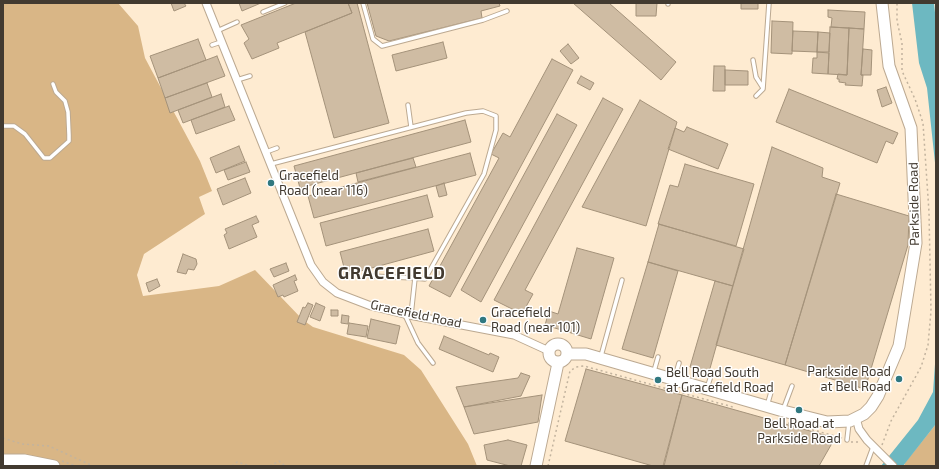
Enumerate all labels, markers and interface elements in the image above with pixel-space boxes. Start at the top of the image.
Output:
street label: Parkside Road [905,162,923,246]
place label: Gracefield Road (near 116) [279,168,368,199]
marker: Gracefield Road (near 116) [266,178,276,188]
district label: GRACEFIELD [338,263,446,283]
street label: Gracefield Road [369,297,463,331]
place label: Gracefield Road (near 101) [491,305,580,336]
marker: Gracefield Road (near 101) [478,315,488,325]
place label: Parkside Road at Bell Road [807,364,891,395]
place label: Bell Road South at Gracefield Road [666,365,774,396]
marker: Parkside Road at Bell Road [894,374,904,384]
marker: Bell Road South at Gracefield Road [653,375,663,385]
marker: Bell Road at Parkside Road [794,405,804,415]
place label: Bell Road at Parkside Road [757,416,841,447]

